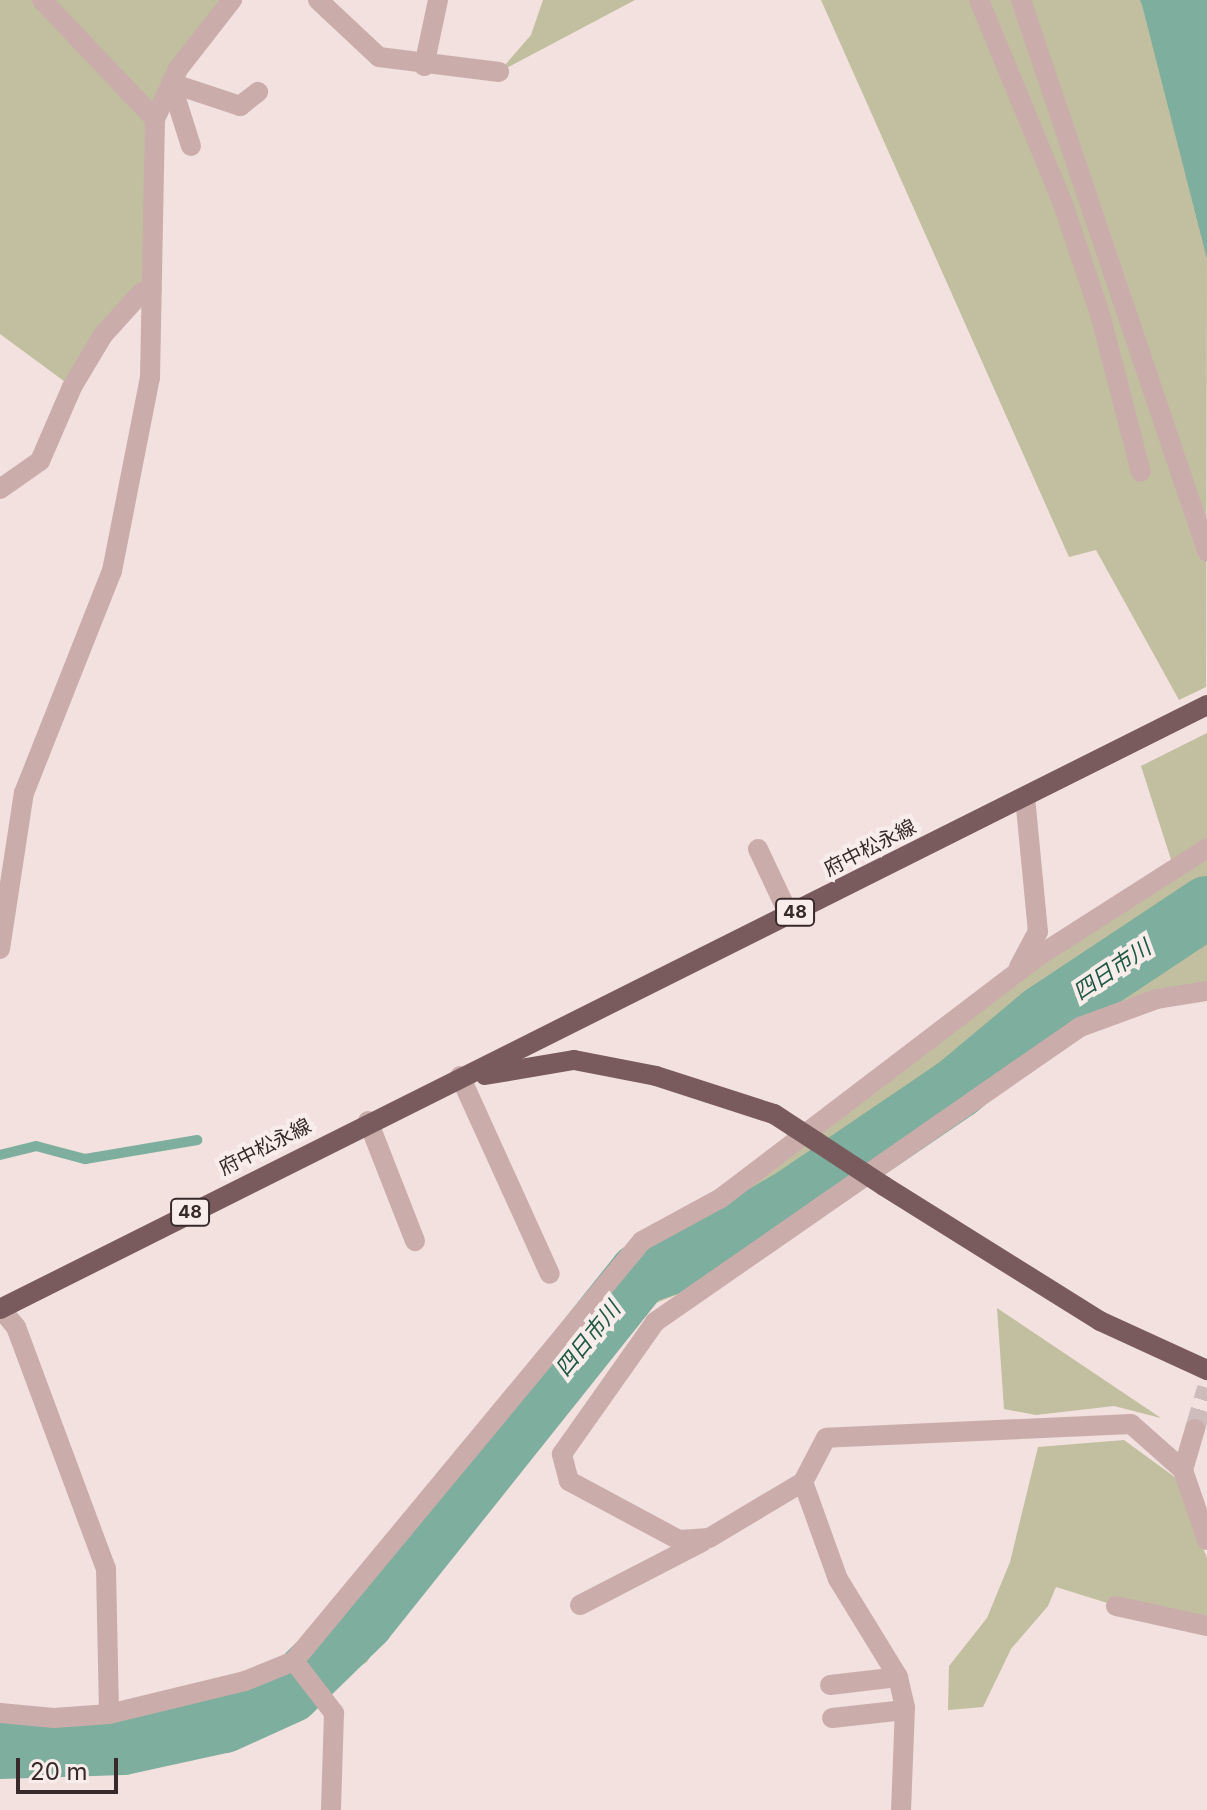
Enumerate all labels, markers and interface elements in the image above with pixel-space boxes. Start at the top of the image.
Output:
street label: 府中松永線 [820,815,920,881]
road number: 48 [775,898,815,926]
water label: 四日市川 [1068,934,1156,1006]
street label: 府中松永線 [215,1114,315,1180]
road number: 48 [170,1198,210,1226]
water label: 四日市川 [550,1296,626,1382]
scale bar [20,1742,122,1792]
text: 20 m [30,1757,88,1786]

